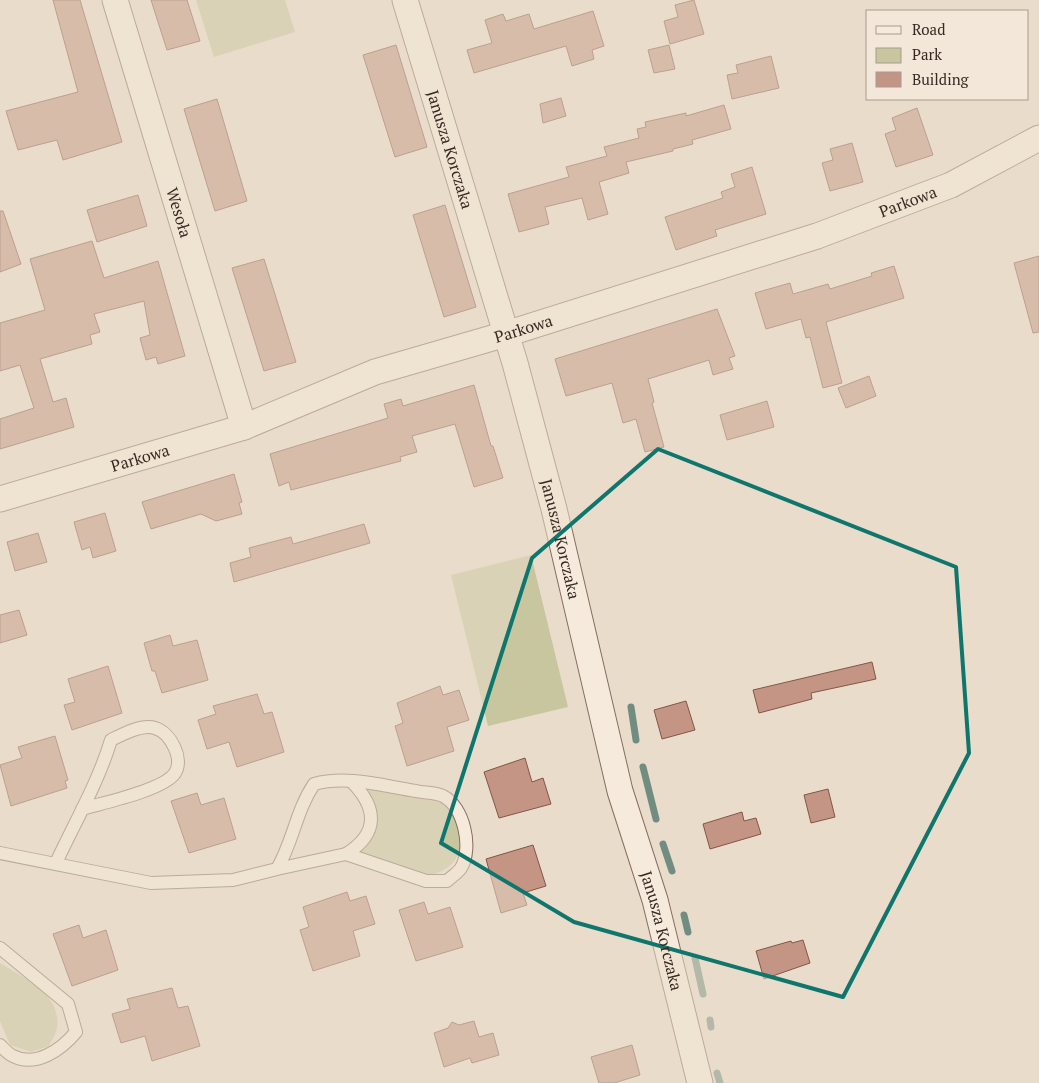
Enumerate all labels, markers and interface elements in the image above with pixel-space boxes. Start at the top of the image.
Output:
legend [866,10,1029,100]
text: Road [912,19,945,39]
text: Park [912,44,942,64]
text: Building [912,69,970,89]
street label: Janusza Korczaka [422,87,479,211]
street label: Parkowa [876,180,940,222]
street label: Wesoła [161,185,197,240]
street label: Parkowa [491,309,555,348]
street label: Parkowa [108,439,172,477]
street label: Janusza Korczaka [535,476,586,601]
street label: Janusza Korczaka [635,868,688,993]

